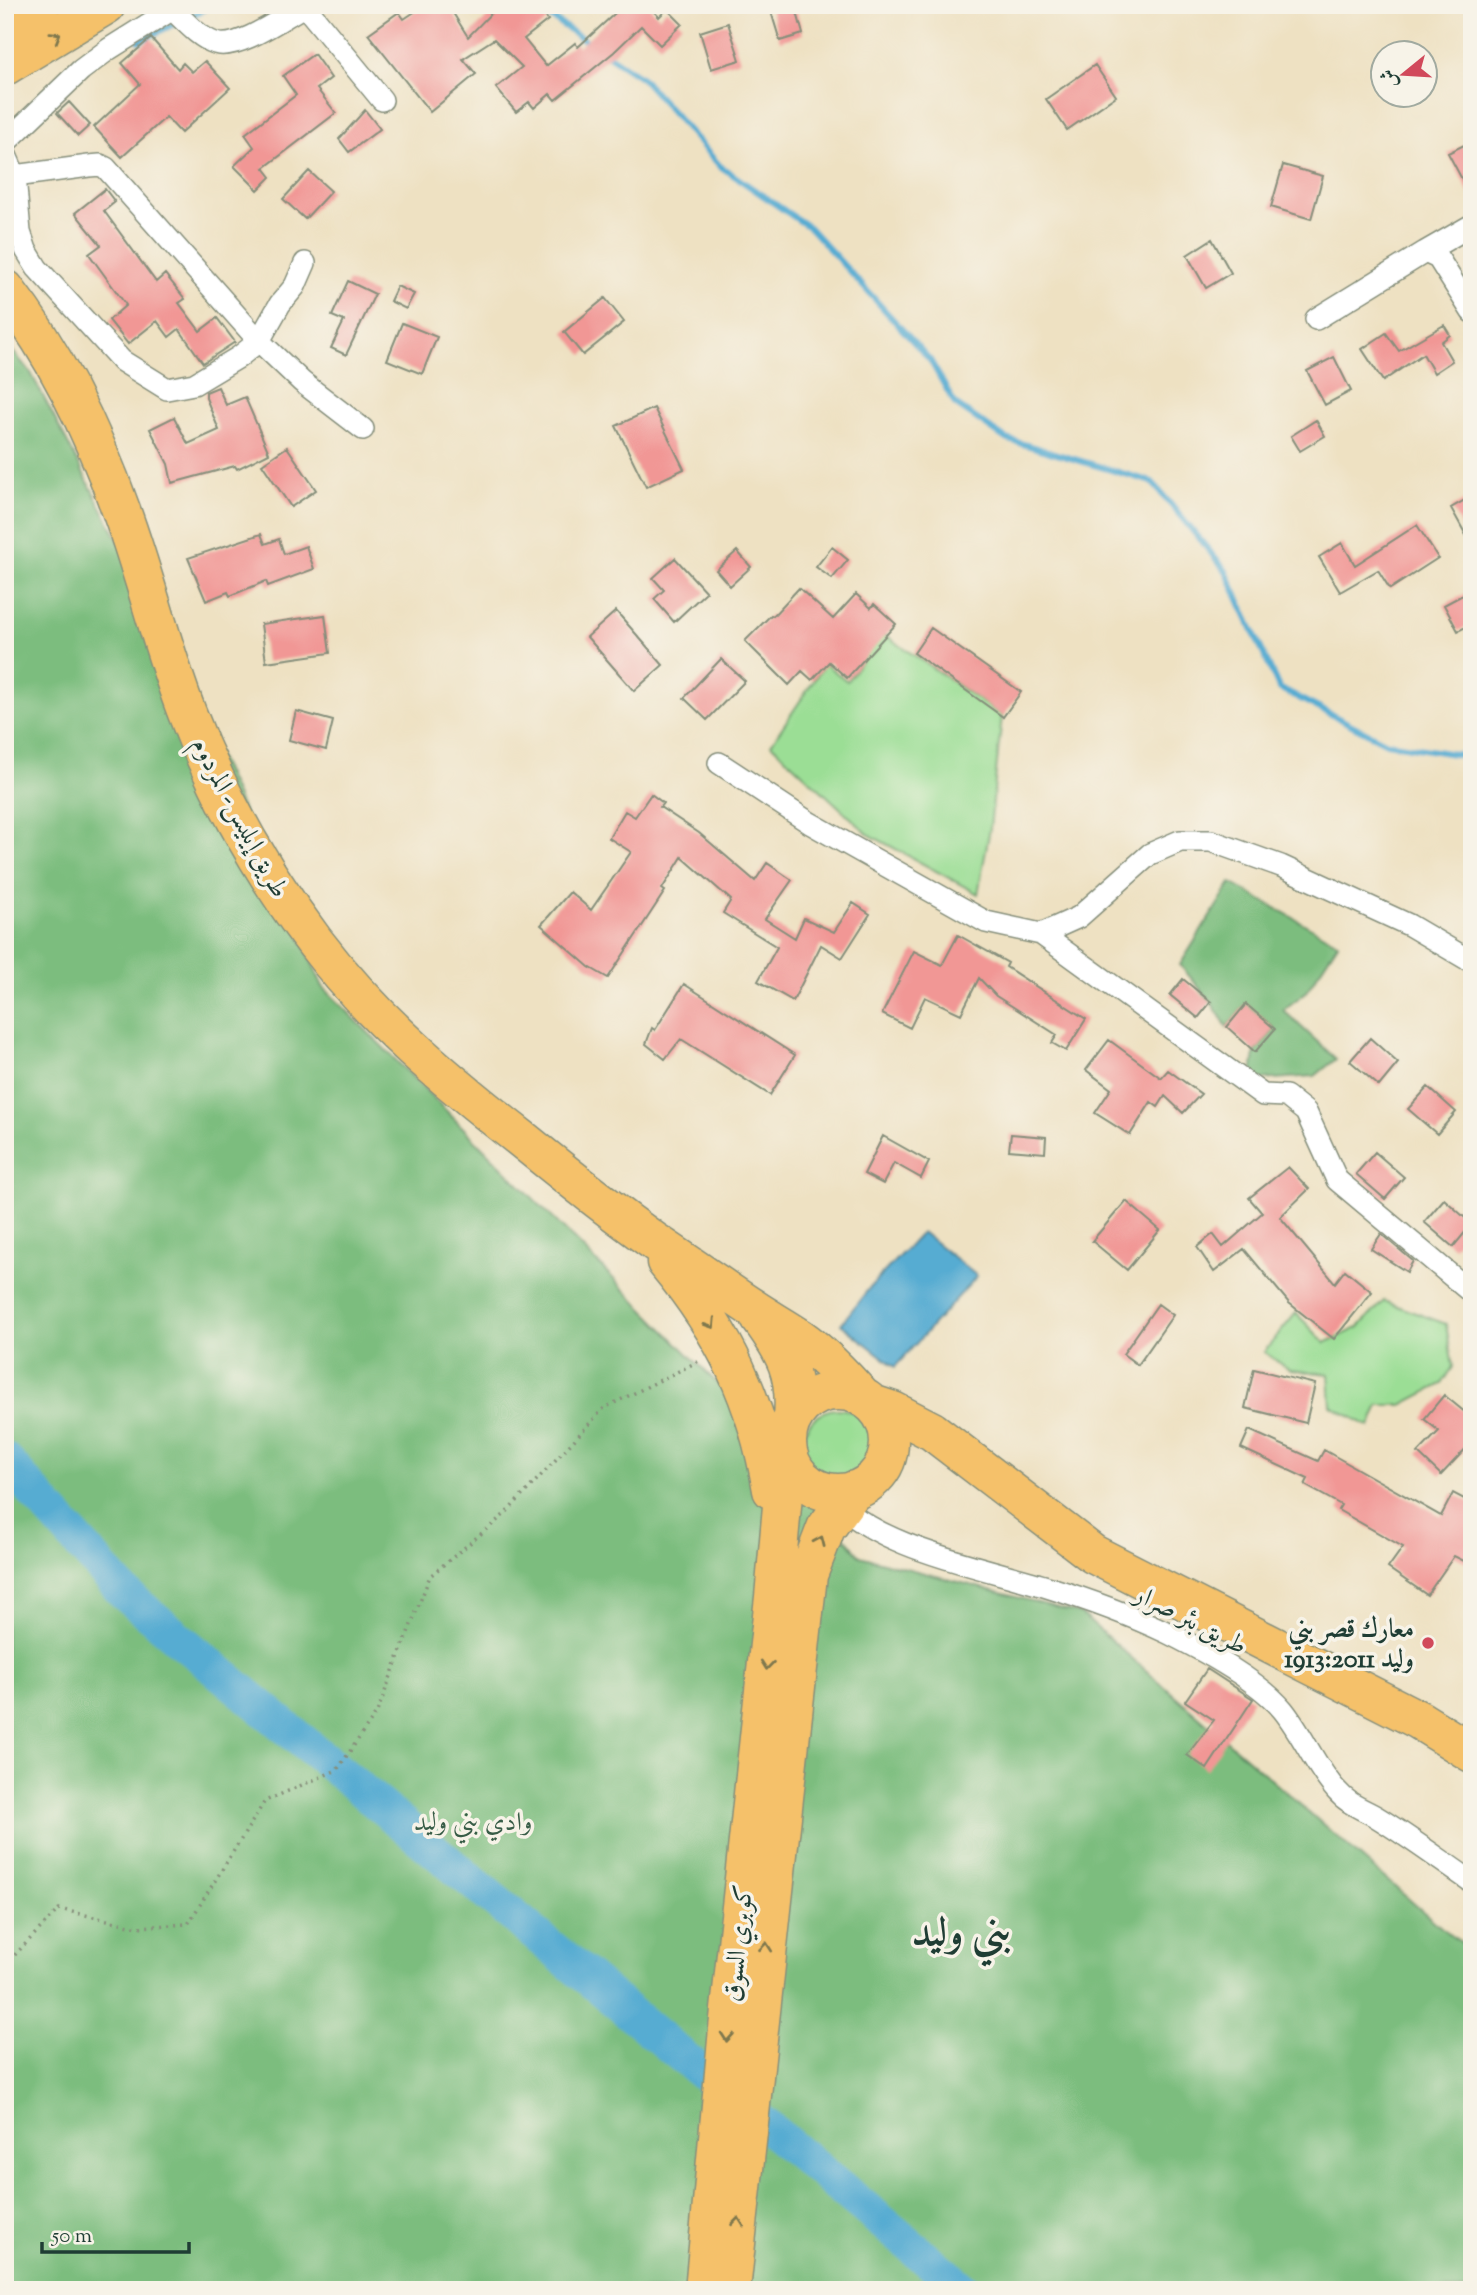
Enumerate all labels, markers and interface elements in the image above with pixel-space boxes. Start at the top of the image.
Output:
one-way arrow [48,31,61,44]
north arrow [1368,38,1438,108]
text: ش [1374,65,1406,92]
street label: طريق إيليس- المردوم [179,731,297,906]
one-way arrow [703,1316,715,1329]
one-way arrow [812,1535,826,1548]
street label: طريق بئر صرار [1124,1576,1253,1665]
place label: معارك قصر بني وليد 1913:2011 [1284,1612,1414,1679]
marker: معارك قصر بني وليد 1913:2011 [1420,1635,1436,1651]
one-way arrow [759,1659,774,1670]
park label: وادي بني وليد [414,1805,532,1844]
street label: كوبري السوق [715,1883,764,2004]
district label: بني وليد [912,1907,1012,1967]
one-way arrow [759,1941,774,1953]
one-way arrow [720,2032,735,2043]
scale bar [42,2211,189,2255]
one-way arrow [730,2216,745,2227]
text: 50 m [51,2222,92,2252]

